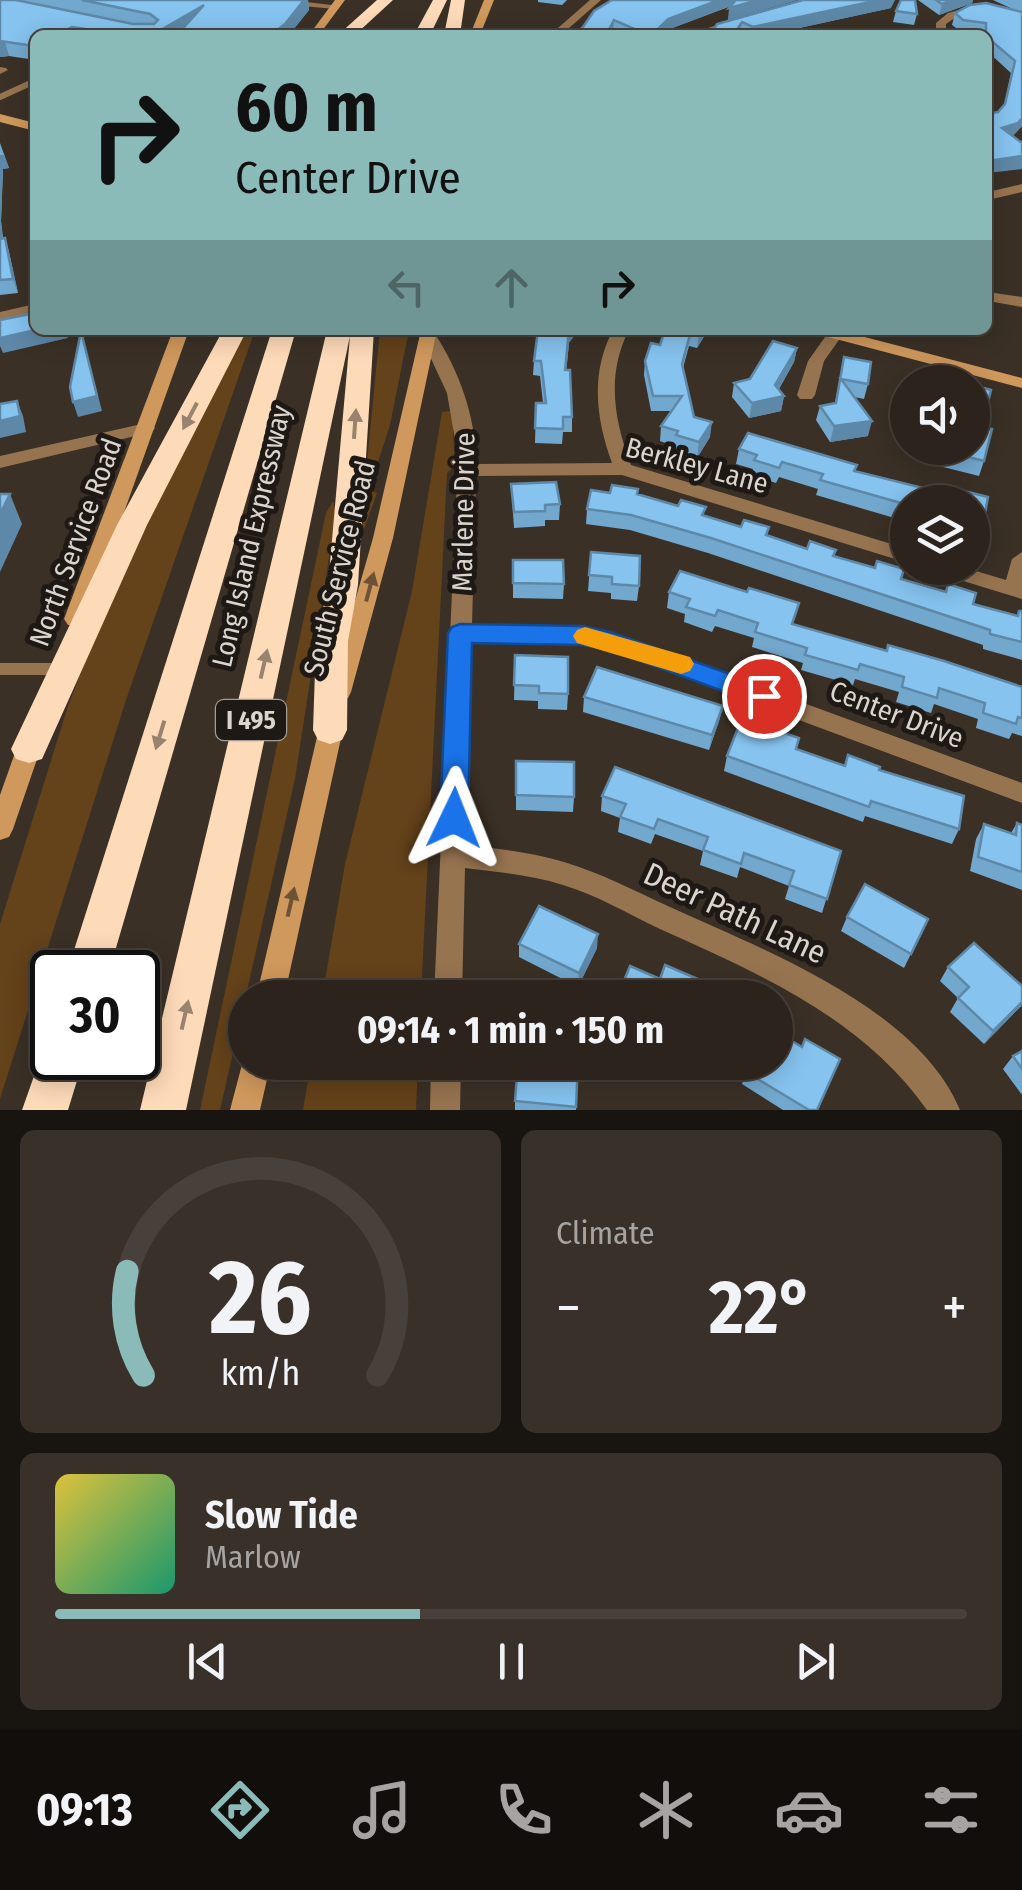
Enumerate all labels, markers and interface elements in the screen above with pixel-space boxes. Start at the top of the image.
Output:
text: 60 m [235,66,378,150]
icon: right [70,70,200,200]
text: Center Drive [235,151,461,205]
icon: left [379,260,434,315]
icon: ahead [484,260,539,315]
icon: right [589,260,644,315]
map controls [890,365,990,585]
button: sound [890,365,990,465]
street label: Long Island Expressway [205,401,298,670]
one-way arrow [181,402,198,431]
one-way arrow [347,408,363,440]
street label: Berkley Lane [622,431,772,500]
street label: Marlene Drive [446,432,481,592]
street label: North Service Road [23,434,128,651]
street label: South Service Road [297,457,382,679]
button: layers [890,485,990,585]
one-way arrow [362,571,378,602]
one-way arrow [256,648,272,679]
pin [722,654,807,739]
icon: arrive [737,669,792,724]
street label: Center Drive [825,674,968,755]
road number: I 495 [216,700,286,740]
one-way arrow [152,721,167,751]
position arrow [402,766,506,870]
street label: Deer Path Lane [638,854,832,972]
one-way arrow [284,886,300,917]
speed limit sign: 30 [30,950,160,1080]
one-way arrow [177,999,193,1030]
text: 09:14 · 1 min · 150 m [357,1007,664,1053]
text: Climate [556,1214,655,1252]
text: 26 [208,1236,312,1361]
text: 22° [709,1263,814,1353]
text: − [556,1275,581,1341]
text: + [942,1275,967,1341]
text: km/h [221,1352,300,1394]
text: Slow Tide [205,1492,358,1538]
text: Marlow [205,1538,301,1576]
icon: previous [180,1634,235,1689]
icon: pause [484,1634,539,1689]
icon: next [788,1634,843,1689]
icon: directions [205,1775,275,1845]
icon: music [347,1775,417,1845]
icon: phone [489,1775,559,1845]
icon: climate [631,1775,701,1845]
icon: car [774,1775,844,1845]
icon: filters [916,1775,986,1845]
text: 09:13 [36,1783,133,1837]

